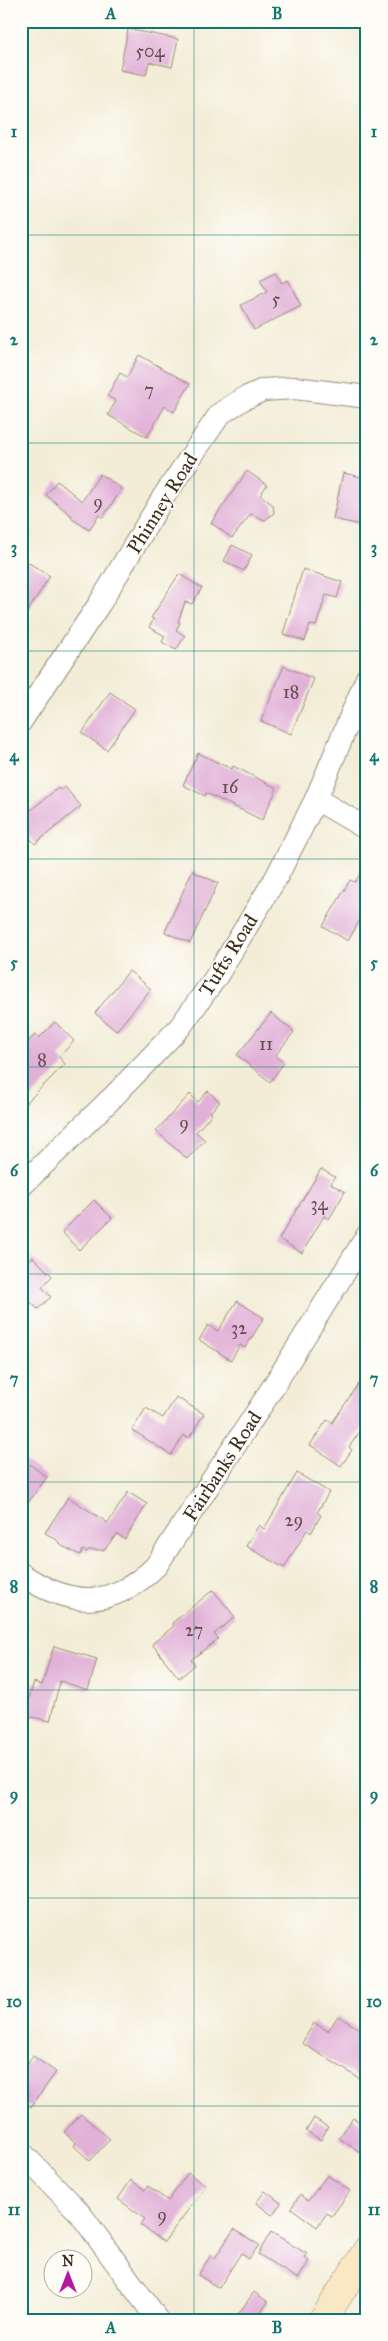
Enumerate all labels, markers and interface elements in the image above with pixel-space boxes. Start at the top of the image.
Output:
text: A [105,4,117,23]
text: B [272,4,282,23]
house number: 504 [136,40,165,62]
text: 1 [11,122,18,141]
text: 1 [371,122,378,141]
house number: 5 [272,288,281,310]
text: 2 [10,330,19,349]
text: 2 [370,330,379,349]
house number: 7 [144,379,154,401]
street label: Phinney Road [122,448,202,558]
house number: 9 [93,491,103,513]
text: 3 [11,538,17,558]
text: 3 [371,538,377,558]
house number: 18 [283,681,299,703]
text: 4 [10,746,20,766]
text: 4 [370,746,380,766]
house number: 16 [222,776,239,798]
street label: Tufts Road [193,910,263,1000]
text: 5 [10,953,18,972]
text: 5 [370,953,378,972]
house number: 11 [259,1033,273,1055]
house number: 8 [37,1049,47,1071]
house number: 9 [179,1112,189,1134]
text: 6 [10,1161,19,1180]
text: 6 [370,1161,379,1180]
house number: 34 [310,1193,329,1215]
house number: 32 [231,1317,247,1339]
text: 7 [10,1369,19,1388]
text: 7 [370,1369,379,1388]
street label: Fairbanks Road [177,1406,267,1526]
house number: 29 [285,1509,303,1531]
text: 8 [10,1577,18,1596]
text: 8 [370,1577,378,1596]
house number: 27 [185,1619,203,1641]
text: 9 [10,1785,18,1805]
text: 9 [370,1785,378,1805]
text: 10 [6,1992,22,2011]
text: 10 [366,1992,382,2011]
text: 11 [8,2200,21,2219]
text: 11 [368,2200,381,2219]
house number: 9 [157,2204,167,2226]
north arrow [42,2248,92,2298]
text: N [62,2253,74,2270]
text: A [105,2318,117,2337]
text: B [272,2318,282,2337]

